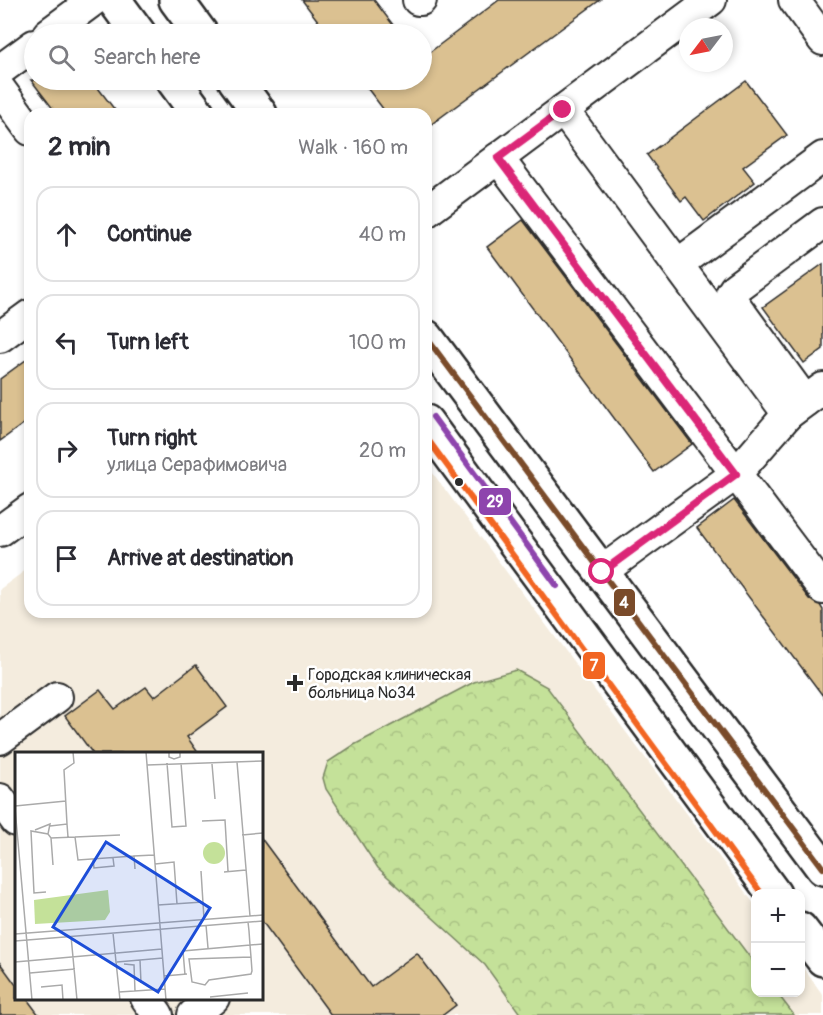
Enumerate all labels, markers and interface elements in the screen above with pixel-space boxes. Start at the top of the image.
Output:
north arrow [679,18,733,72]
search box [24,24,432,90]
icon: search [45,41,78,74]
text: Search here [93,43,200,71]
route end [549,96,575,122]
text: 2 min [48,131,110,163]
text: Walk · 160 m [298,135,408,160]
icon: ahead [50,218,83,251]
text: Continue [107,220,191,248]
text: 40 m [359,222,406,247]
icon: left [50,326,83,359]
text: Turn left [107,328,189,356]
text: 100 m [349,330,406,355]
text: Turn right [107,424,197,452]
icon: right [50,434,83,467]
text: 20 m [359,438,406,463]
text: улица Серафимовича [107,452,287,477]
unlabelled marker [453,476,465,488]
line badge: 29 [478,487,512,516]
text: 29 [486,492,504,512]
icon: arrive [50,542,83,575]
text: Arrive at destination [107,544,293,572]
route start [588,558,614,584]
line badge: 4 [613,588,636,617]
text: 4 [619,593,629,613]
line badge: 7 [582,651,606,680]
text: 7 [590,656,599,676]
place label: Городская клиническая больница №34 [308,665,471,703]
marker: Городская клиническая больница №34 [286,674,304,692]
inset map [15,752,262,1000]
map controls [751,889,805,997]
button: + [751,889,805,943]
button: − [751,943,805,997]

